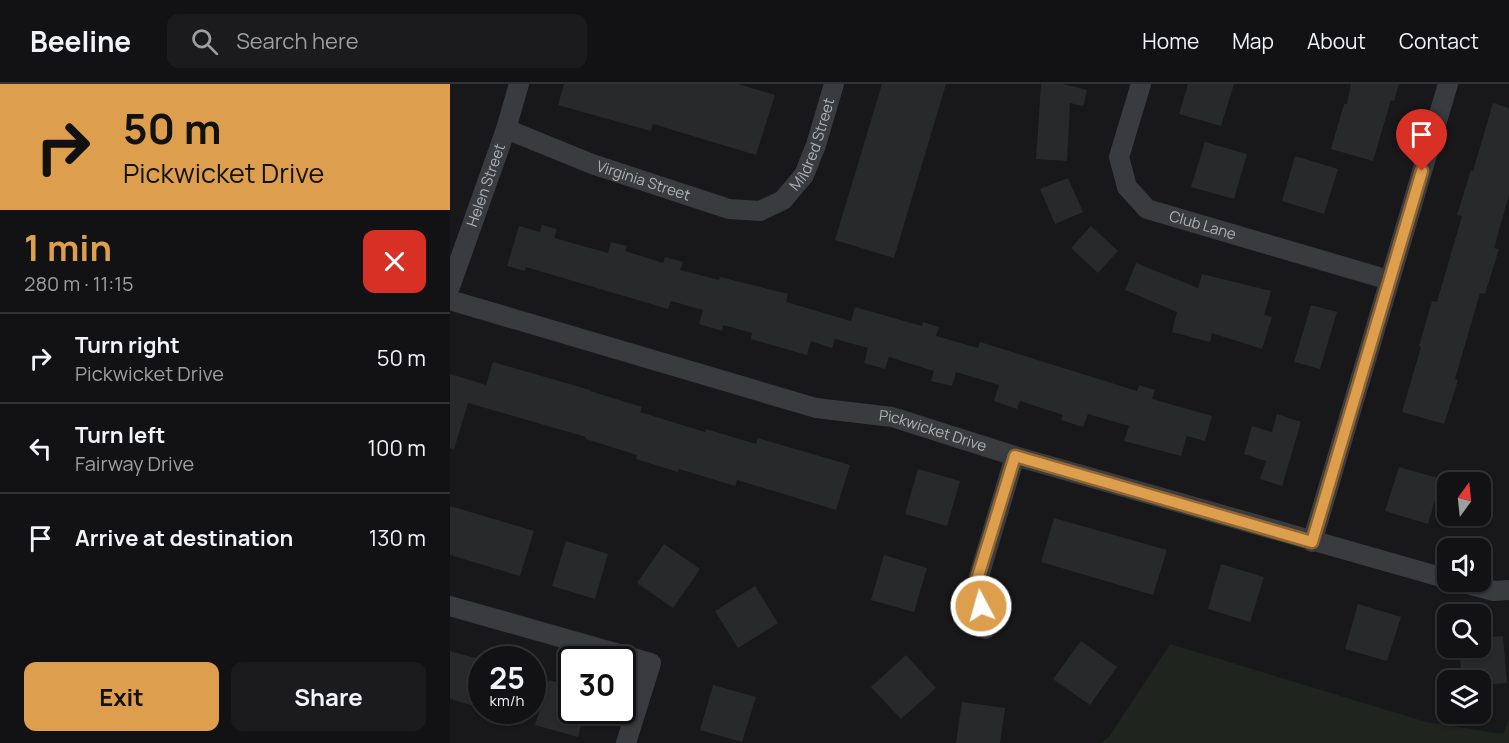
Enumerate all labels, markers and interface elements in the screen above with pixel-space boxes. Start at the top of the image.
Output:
search box [167,14,587,68]
text: Beeline [30,22,131,60]
icon: search [188,25,221,58]
text: Search here [236,26,359,56]
text: Home [1142,27,1199,55]
text: Map [1232,27,1274,55]
text: About [1307,27,1366,55]
text: Contact [1399,27,1479,55]
street label: Mildred Street [784,95,839,195]
text: 50 m [123,99,221,157]
icon: right [24,108,102,186]
pin [1396,109,1447,171]
icon: arrive [1405,118,1438,151]
street label: Helen Street [461,140,510,230]
text: Pickwicket Drive [123,154,324,191]
street label: Virginia Street [594,155,693,206]
street label: Club Lane [1167,205,1239,245]
text: 1 min [24,223,112,272]
button: close [363,230,426,293]
text: 280 m · 11:15 [24,270,134,297]
text: Turn right [75,330,180,360]
icon: right [24,342,57,375]
text: 50 m [377,343,426,373]
text: Pickwicket Drive [75,360,224,387]
street label: Pickwicket Drive [878,405,990,456]
text: Turn left [75,420,165,450]
icon: left [24,432,57,465]
text: 100 m [368,433,426,463]
text: Fairway Drive [75,450,194,477]
north arrow [1437,472,1491,526]
map controls [1437,472,1491,724]
icon: arrive [24,522,57,555]
text: Arrive at destination [75,523,293,553]
text: 130 m [369,523,426,553]
button: sound [1437,538,1491,592]
position arrow [949,574,1013,638]
button: search [1437,604,1491,658]
speed limit sign: 30 [558,646,636,724]
text: 25 [489,657,525,698]
button: Exit [24,662,219,731]
button: Share [231,662,426,731]
button: layers [1437,670,1491,724]
text: km/h [490,690,524,711]

